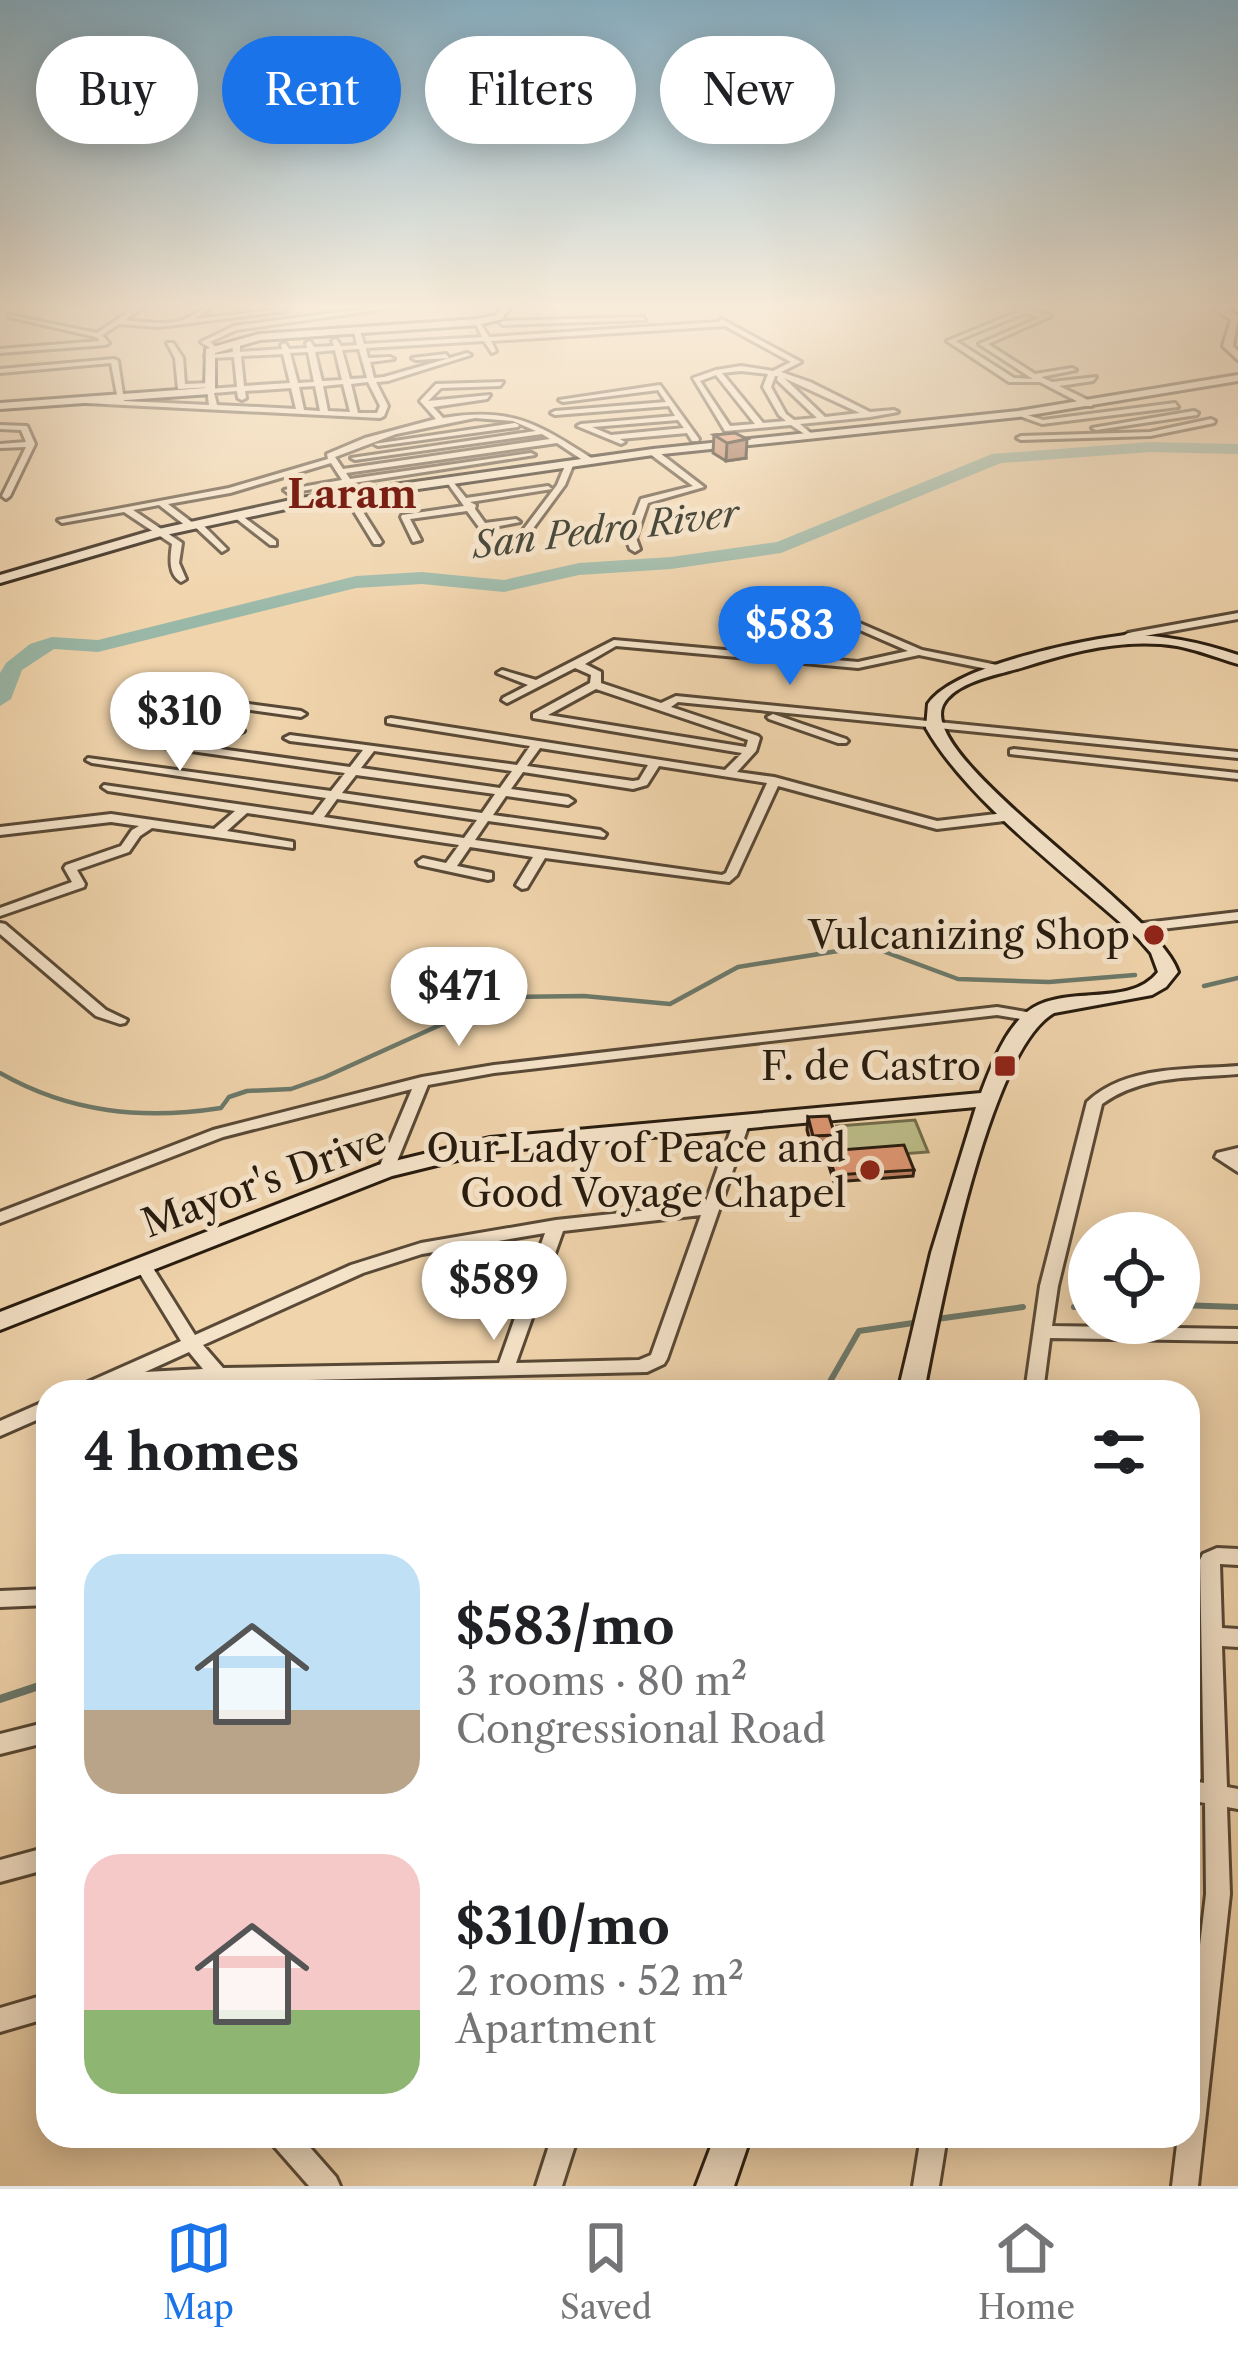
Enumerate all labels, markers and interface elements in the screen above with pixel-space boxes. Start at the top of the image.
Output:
chip: Buy [36,36,198,144]
chip: Rent [222,36,401,144]
chip: Filters [425,36,636,144]
chip: New [660,36,835,144]
district label: Laram [287,470,417,518]
water label: San Pedro River [468,491,744,567]
pin: $583 [719,586,861,688]
text: $583 [745,601,835,649]
pin: $310 [109,672,251,774]
text: $310 [137,687,223,735]
place label: Vulcanizing Shop [807,911,1130,959]
marker: Vulcanizing Shop [1141,922,1167,948]
pin: $471 [388,947,530,1049]
text: $471 [418,962,500,1010]
place label: F. de Castro [761,1042,981,1090]
marker: F. de Castro [992,1053,1018,1079]
street label: Mayor's Drive [135,1115,393,1247]
place label: Our Lady of Peace and Good Voyage Chapel [426,1124,846,1217]
marker: Our Lady of Peace and Good Voyage Chapel [857,1157,883,1183]
map controls [1068,1212,1200,1344]
button: locate [1068,1212,1200,1344]
pin: $589 [423,1241,565,1343]
text: $589 [449,1256,539,1304]
icon: filters [1086,1419,1152,1485]
text: 4 homes [84,1421,299,1483]
text: $583/mo [456,1595,675,1657]
icon: home [180,1602,324,1746]
text: 3 rooms · 80 m² [456,1657,747,1705]
text: Congressional Road [456,1705,826,1753]
text: $310/mo [456,1895,670,1957]
icon: home [180,1902,324,2046]
text: 2 rooms · 52 m² [456,1957,744,2005]
text: Apartment [456,2005,656,2053]
tab: Map [163,2215,234,2328]
tab: Saved [560,2215,652,2328]
tab: Home [978,2215,1075,2328]

